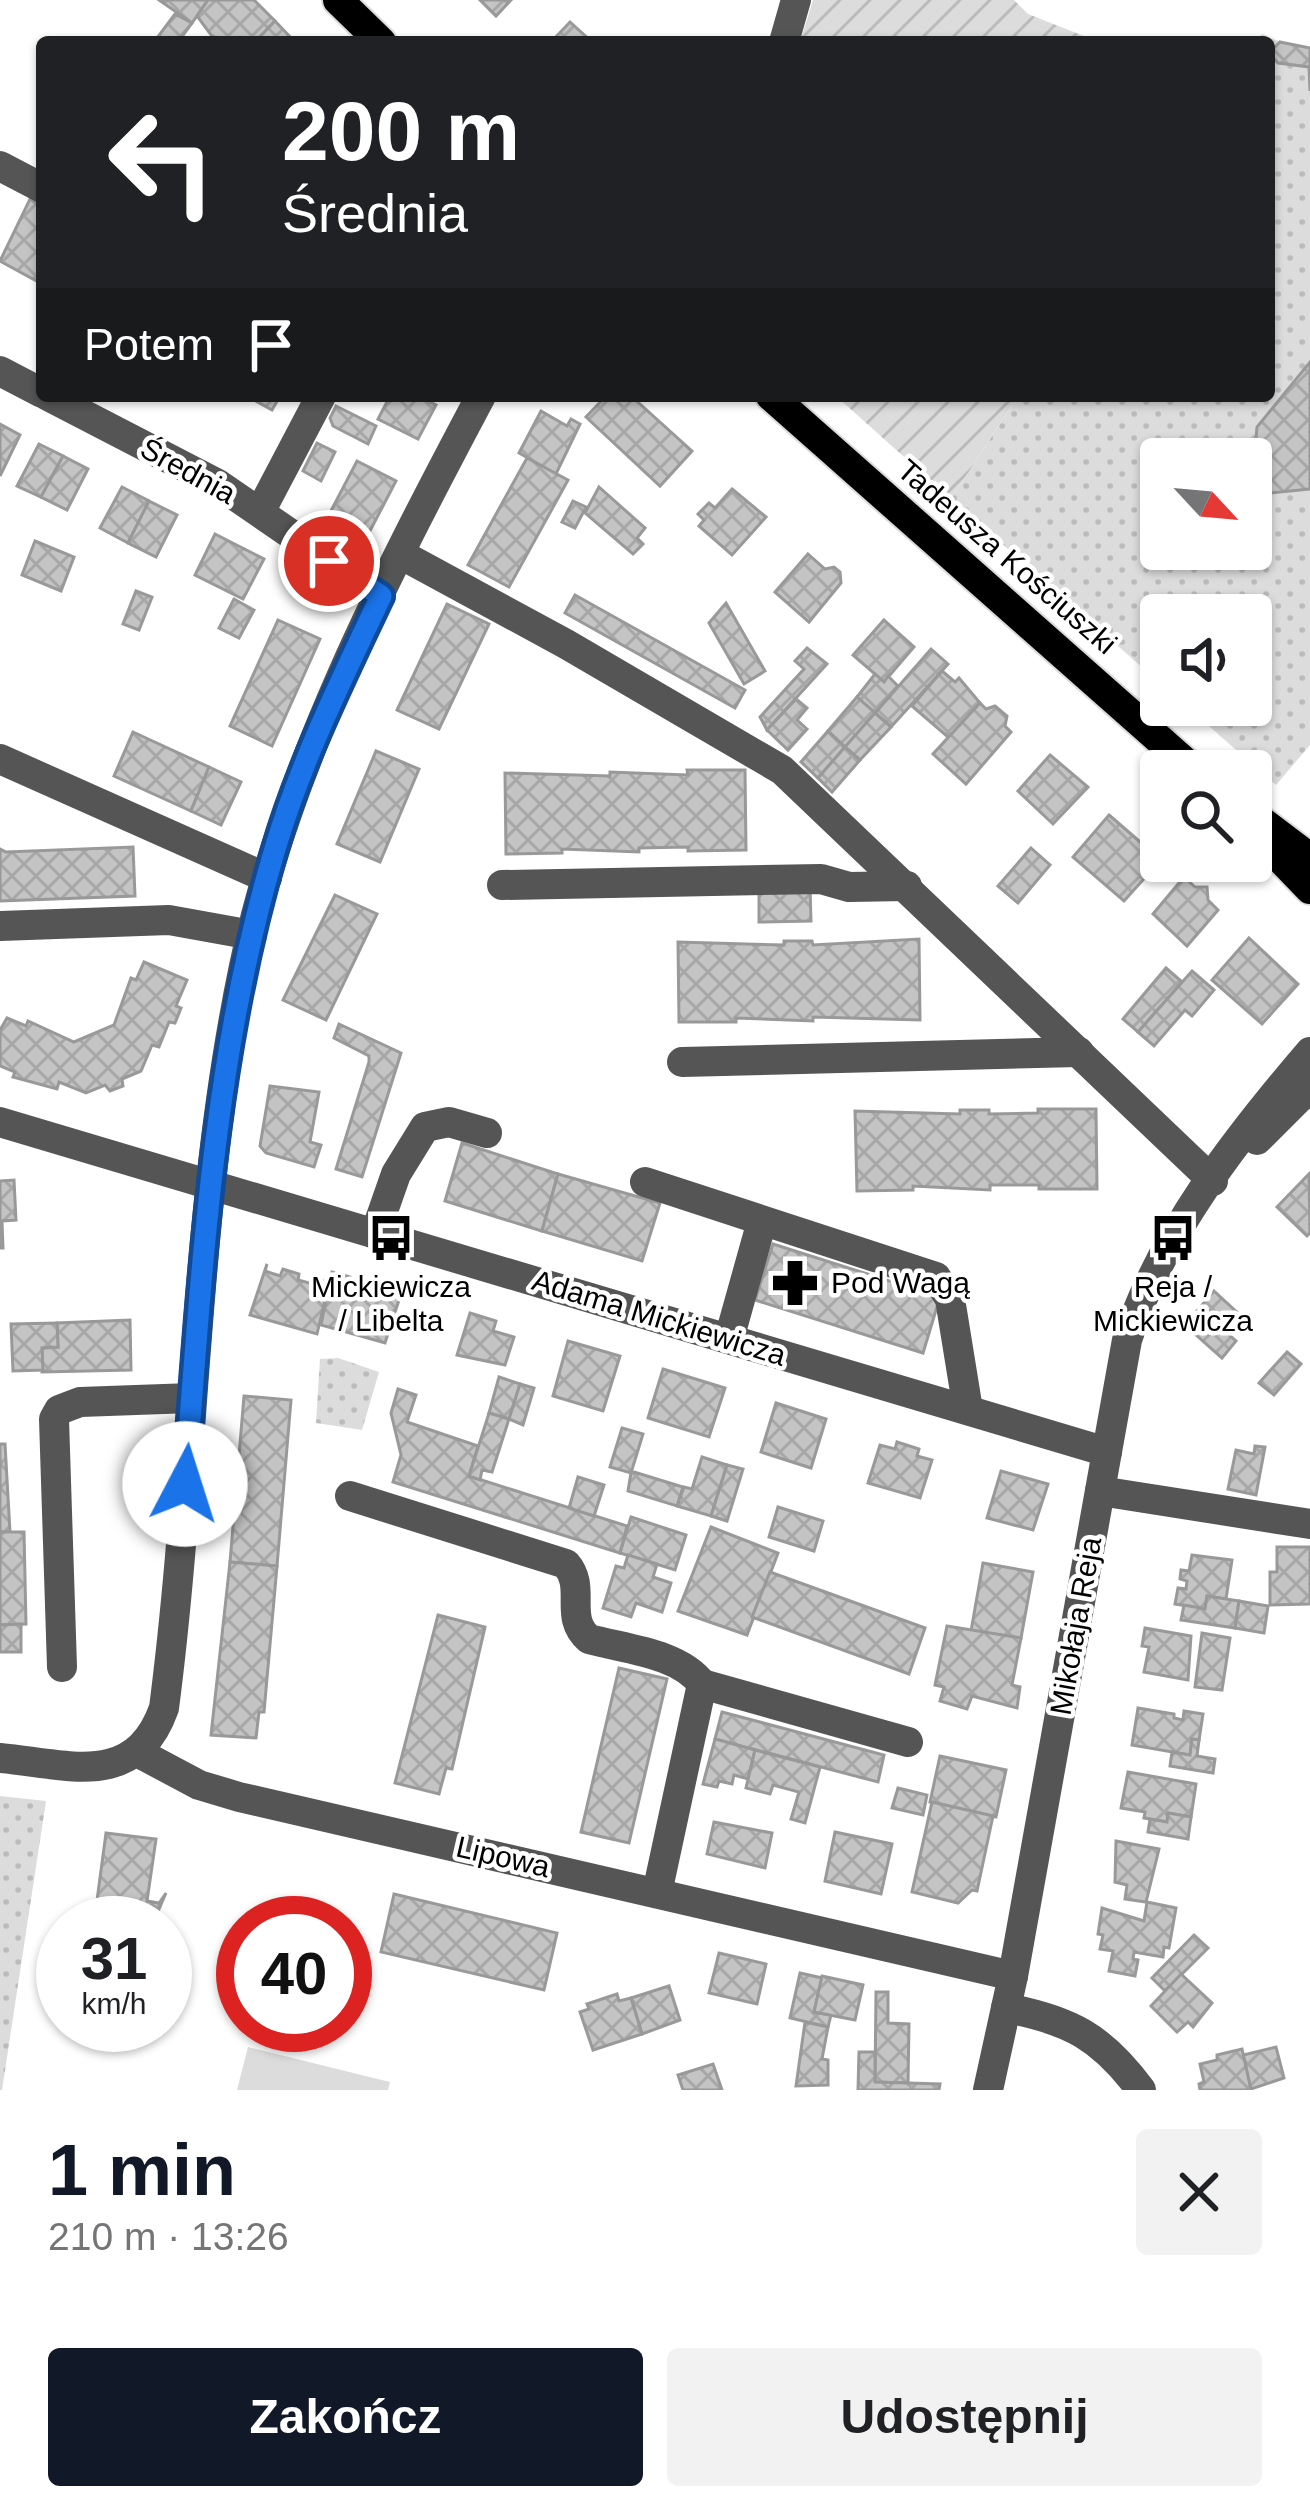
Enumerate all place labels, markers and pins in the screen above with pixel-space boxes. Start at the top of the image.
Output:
pin [278,510,380,612]
bus stop icon: Mickiewicza / Libelta [366,1213,416,1263]
bus stop icon: Reja / Mickiewicza [1148,1213,1198,1263]
pharmacy icon: Pod Wagą [770,1258,820,1308]
place label: Pod Wagą [831,1266,970,1299]
place label: Mickiewicza / Libelta [311,1270,471,1337]
place label: Reja / Mickiewicza [1093,1270,1253,1337]

